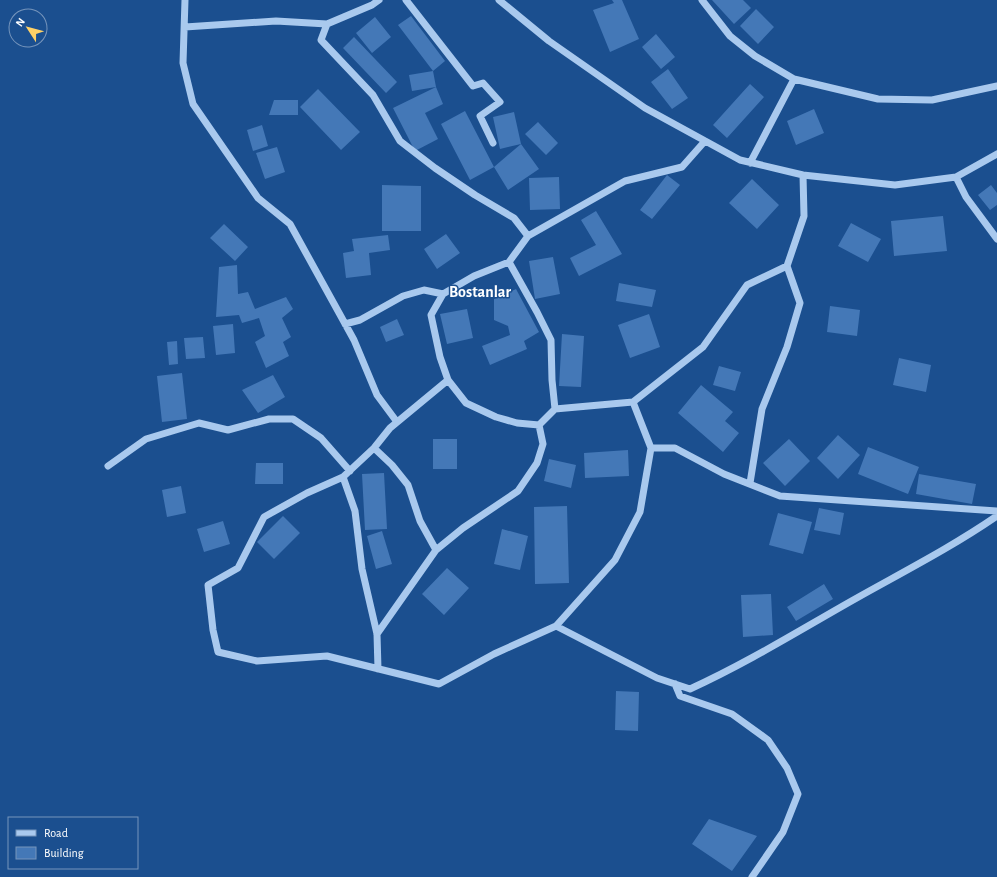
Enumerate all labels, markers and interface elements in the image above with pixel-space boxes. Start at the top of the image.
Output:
north arrow [8,8,48,48]
text: N [14,16,27,29]
district label: Bostanlar [449,284,511,300]
legend [8,817,138,869]
text: Road [44,827,68,839]
text: Building [44,847,84,859]

